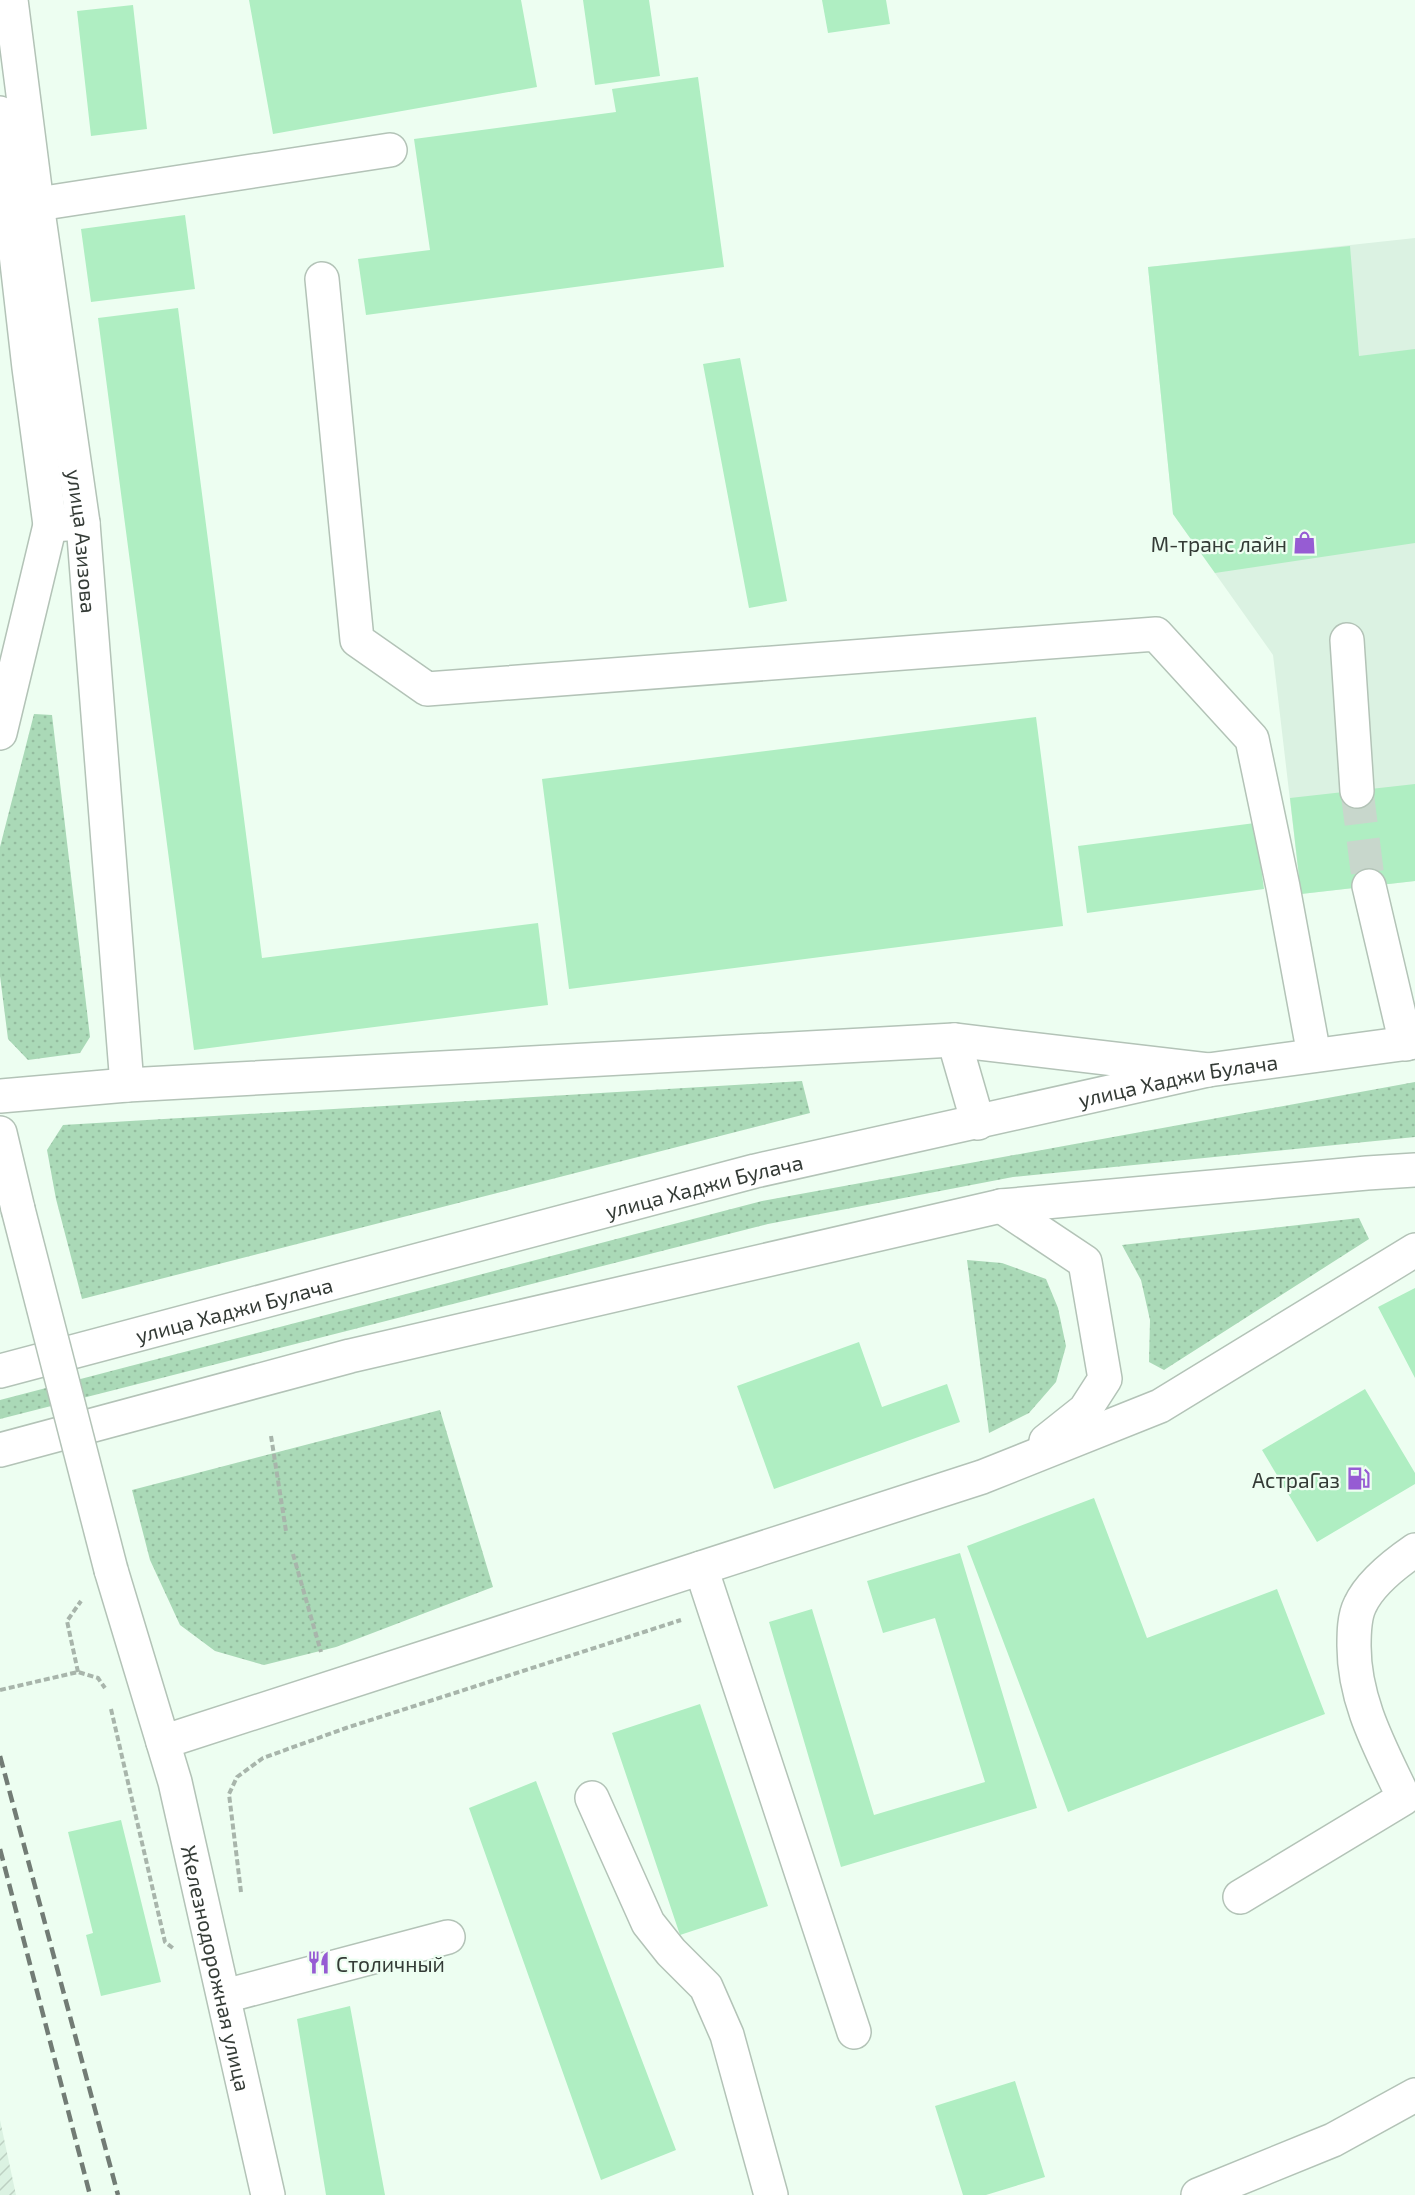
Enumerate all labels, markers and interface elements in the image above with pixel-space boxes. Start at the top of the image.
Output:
street label: улица Азизова [62,467,103,614]
shop icon: М-транс лайн [1292,530,1318,556]
place label: М-транс лайн [1151,531,1287,556]
street label: улица Хаджи Булача [1076,1048,1279,1112]
street label: улица Хаджи Булача [602,1148,805,1224]
street label: улица Хаджи Булача [133,1271,335,1348]
fuel station icon: АстраГаз [1345,1466,1371,1492]
place label: АстраГаз [1252,1467,1340,1492]
street label: Железнодорожная улица [177,1843,257,2093]
restaurant icon: Столичный [305,1950,331,1976]
place label: Столичный [336,1951,445,1976]

